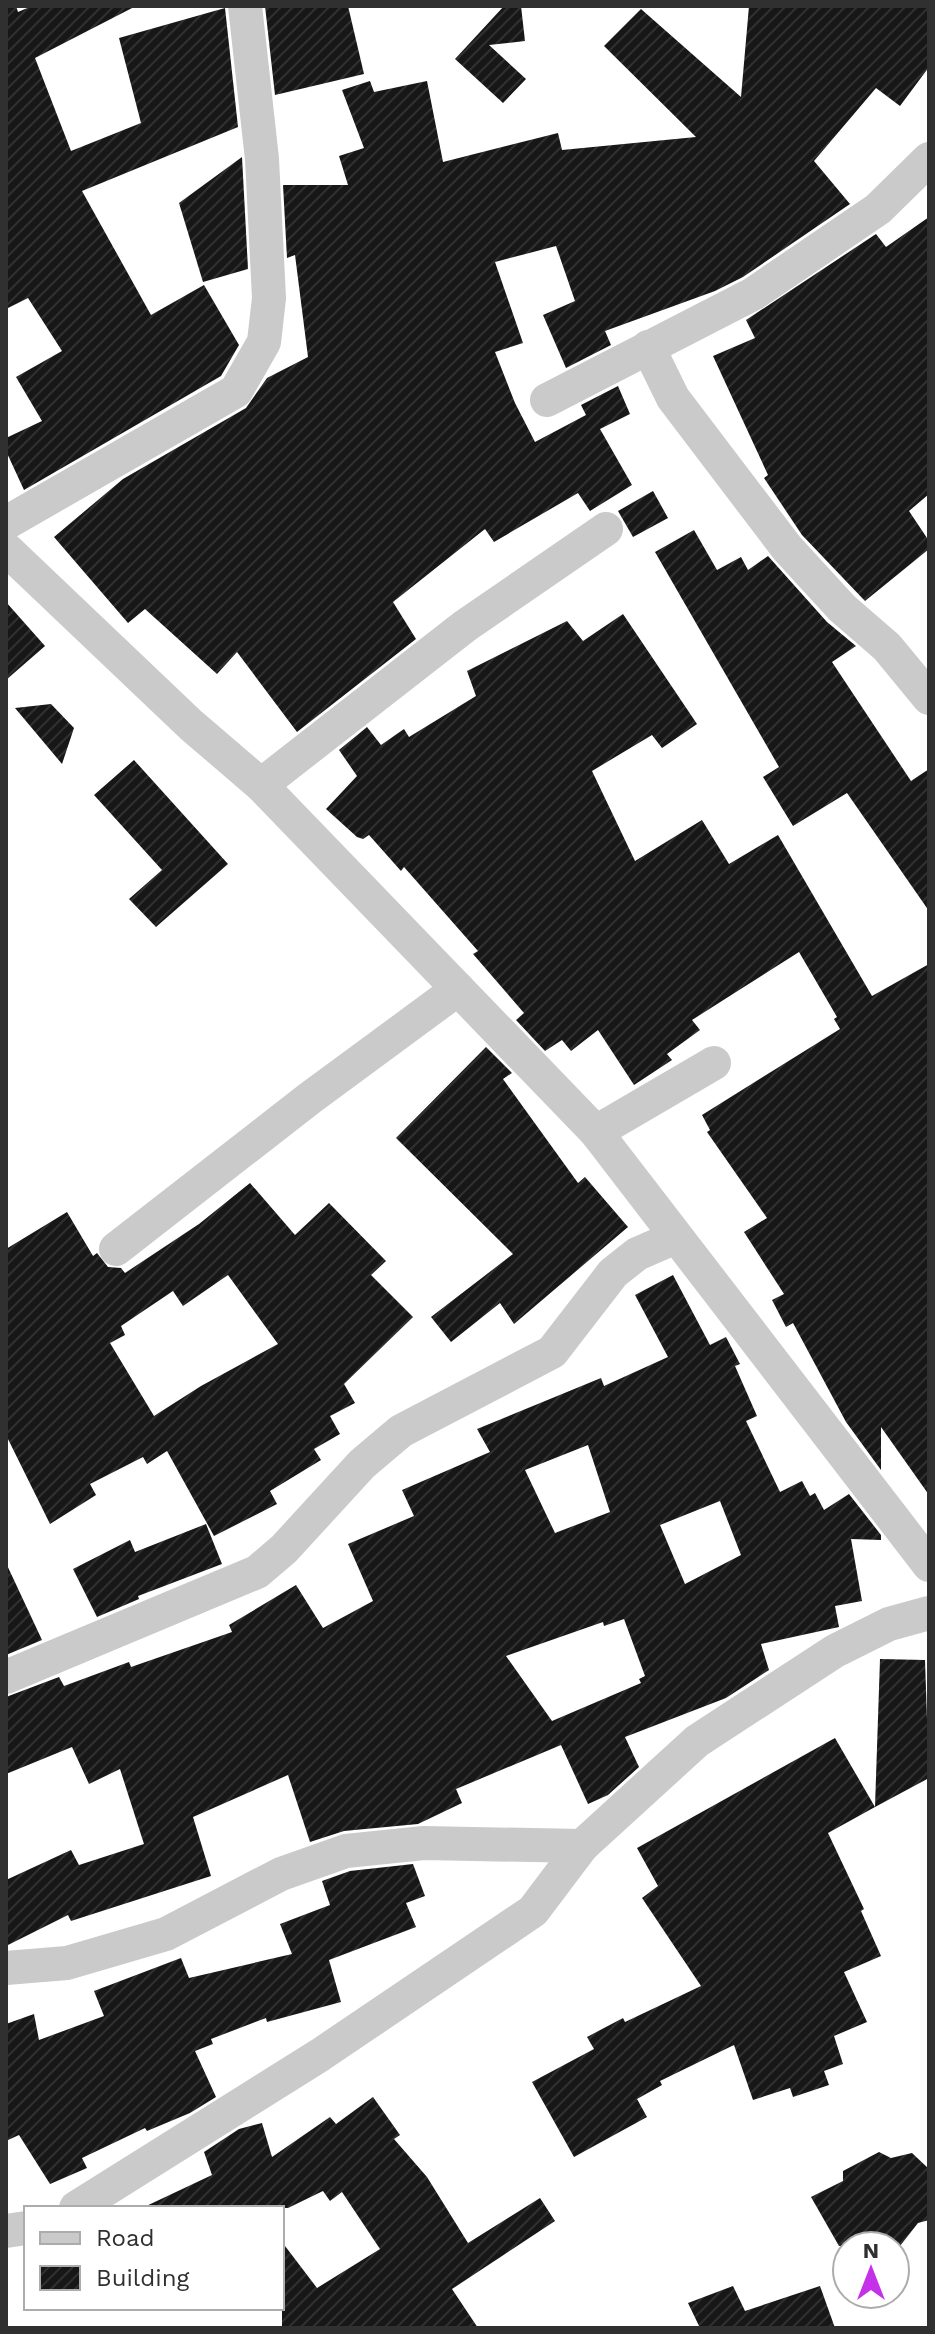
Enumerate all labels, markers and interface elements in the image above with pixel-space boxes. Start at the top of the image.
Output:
legend [24,2206,284,2310]
text: Road [96,2224,155,2252]
north arrow [831,2230,911,2310]
text: N [863,2238,879,2263]
text: Building [96,2264,189,2292]

